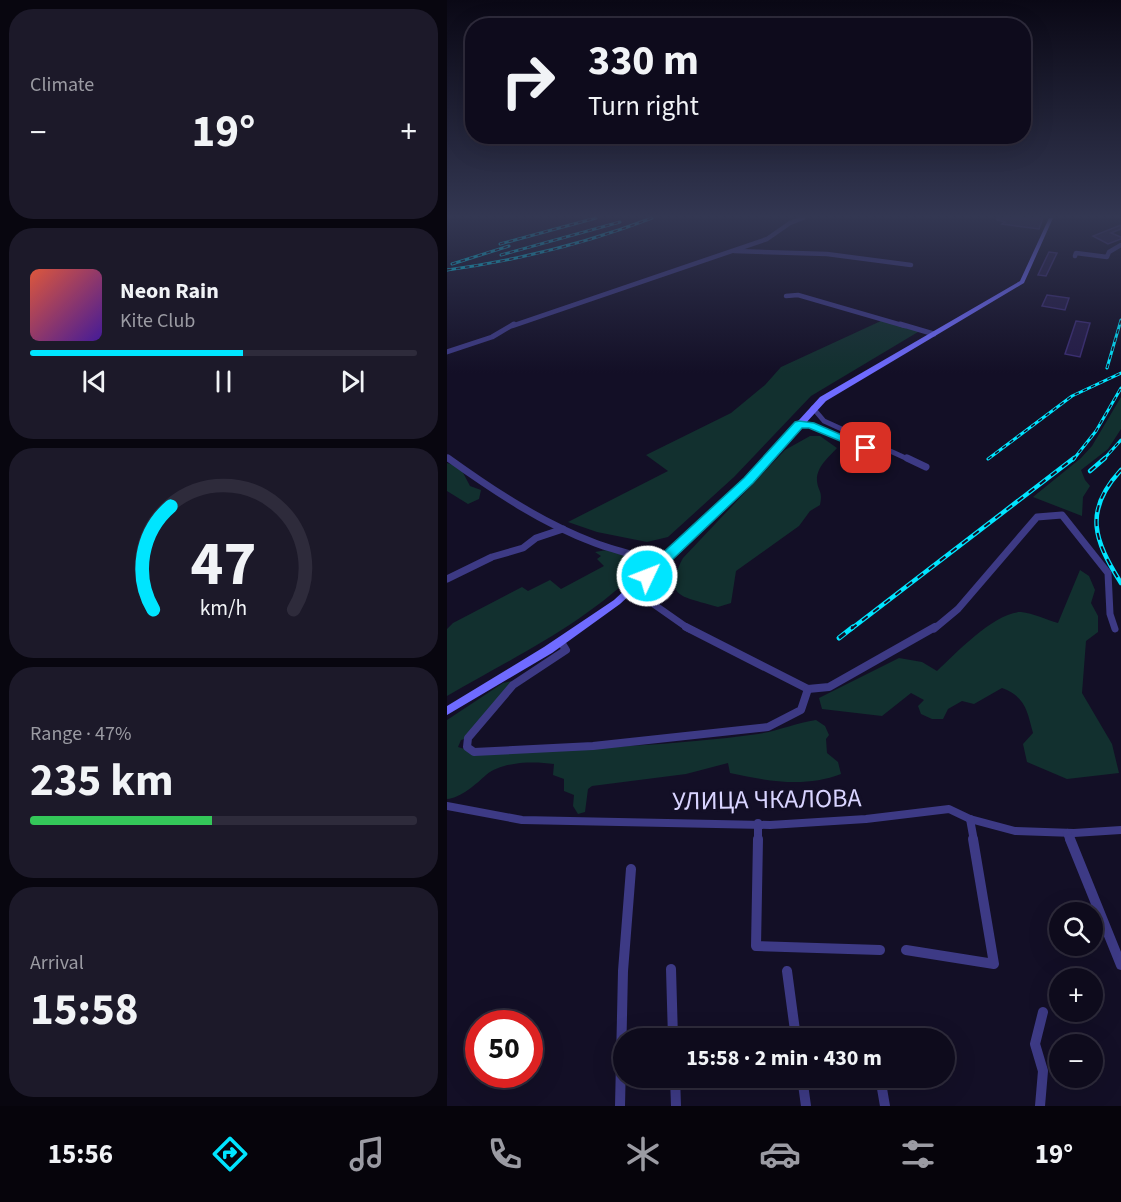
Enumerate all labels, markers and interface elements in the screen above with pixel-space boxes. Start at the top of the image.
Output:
text: 330 m [588,31,699,91]
icon: right [489,42,567,120]
text: Climate [30,71,94,99]
text: Turn right [588,87,699,126]
text: 19° [192,100,255,164]
text: − [30,109,46,156]
text: + [401,109,417,156]
text: Neon Rain [120,275,219,307]
text: Kite Club [120,307,195,335]
icon: previous [78,365,111,398]
icon: pause [207,365,240,398]
icon: next [336,365,369,398]
pin [840,422,891,473]
icon: arrive [849,431,882,464]
text: 47 [191,520,256,609]
position arrow [615,544,679,608]
text: km/h [200,593,247,624]
text: Range · 47% [30,720,131,748]
text: 235 km [30,749,174,813]
street label: УЛИЦА ЧКАЛОВА [672,779,863,820]
map controls [1049,902,1103,1088]
button: search [1049,902,1103,956]
text: Arrival [30,949,84,977]
button: + [1049,968,1103,1022]
text: 15:58 [30,978,139,1042]
speed limit sign: 50 [465,1010,543,1088]
button: − [1049,1034,1103,1088]
text: 15:58 · 2 min · 430 m [686,1042,882,1074]
icon: directions [209,1133,251,1175]
icon: music [346,1133,388,1175]
icon: phone [484,1133,526,1175]
icon: climate [622,1133,664,1175]
icon: car [759,1133,801,1175]
icon: filters [897,1133,939,1175]
text: 15:56 [48,1135,113,1174]
text: 19° [1035,1135,1073,1174]

